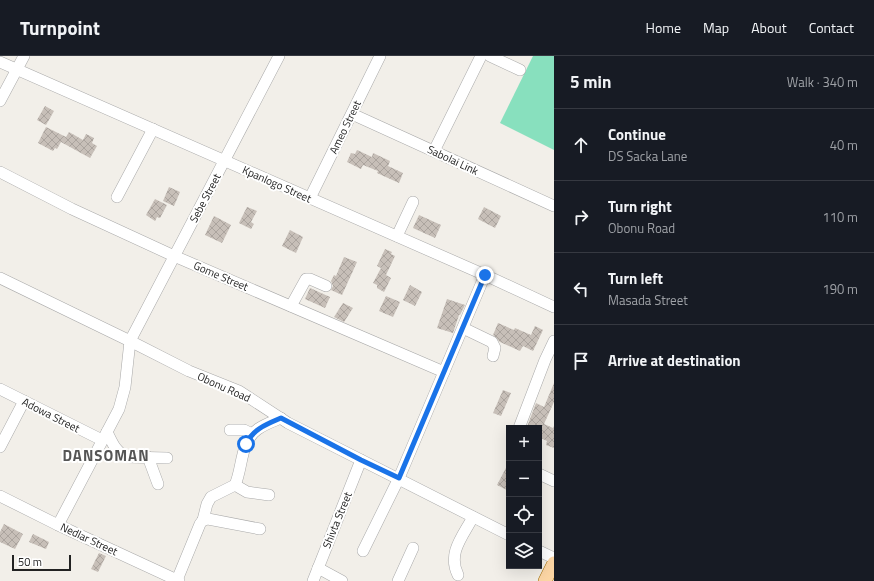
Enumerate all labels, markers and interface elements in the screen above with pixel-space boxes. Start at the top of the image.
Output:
text: Turnpoint [20,13,100,42]
text: Home [646,17,681,38]
text: Map [703,17,729,38]
text: About [751,17,787,38]
text: Contact [809,17,854,38]
text: 5 min [570,69,611,95]
text: Walk · 340 m [787,72,858,92]
street label: Ameo Street [325,97,365,157]
text: Continue [608,123,666,146]
icon: ahead [570,134,592,156]
text: 40 m [830,135,858,155]
street label: Sabolai Link [425,141,482,179]
text: DS Sacka Lane [608,146,687,166]
street label: Kpanlogo Street [240,162,314,206]
street label: Sebe Street [185,170,225,225]
text: Turn right [608,195,672,218]
icon: right [570,206,592,228]
text: 110 m [822,207,858,227]
text: Obonu Road [608,218,675,238]
street label: Gome Street [191,257,251,295]
route end [476,266,494,284]
text: Turn left [608,267,663,290]
icon: left [570,278,592,300]
text: 190 m [822,279,858,299]
text: Masada Street [608,290,688,310]
text: Arrive at destination [608,349,741,372]
icon: arrive [570,350,592,372]
street label: Obonu Road [195,368,253,406]
street label: Adowa Street [19,394,83,436]
map controls [506,425,542,569]
button: + [506,425,542,461]
route start [237,435,255,453]
district label: DANSOMAN [62,444,150,467]
button: − [506,461,542,497]
street label: Shivta Street [318,489,356,551]
button: locate [506,497,542,533]
street label: Nedlar Street [58,519,120,559]
button: layers [506,533,542,569]
scale bar [12,553,71,572]
text: 50 m [18,554,42,570]

